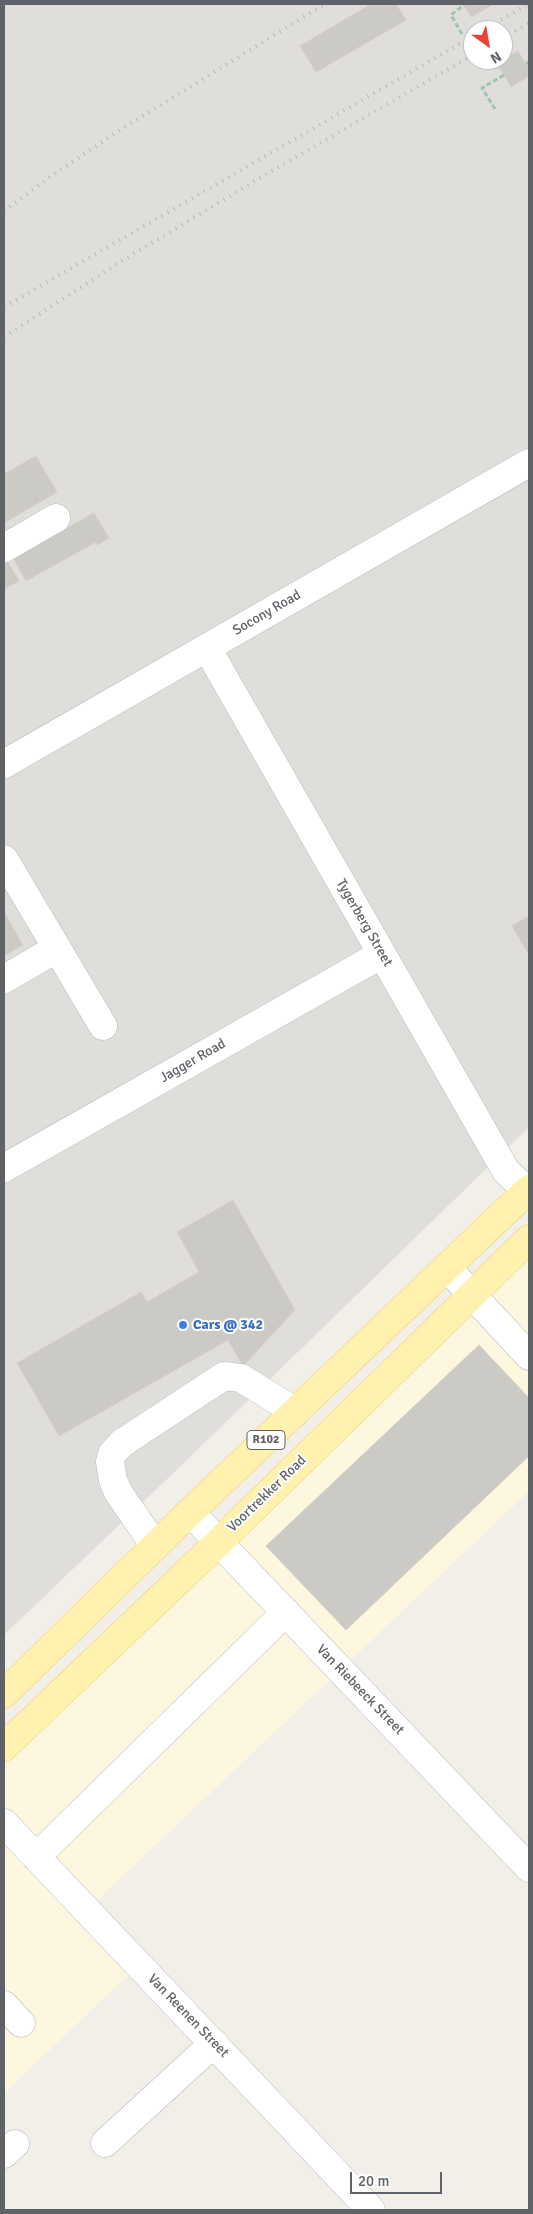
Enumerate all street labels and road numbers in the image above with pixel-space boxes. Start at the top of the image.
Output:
street label: Socony Road [230,587,304,639]
street label: Tygerberg Street [332,876,396,970]
street label: Jagger Road [157,1035,229,1087]
road number: R102 [247,1430,285,1450]
street label: Voortrekker Road [224,1452,310,1536]
street label: Van Riebeeck Street [313,1641,407,1739]
street label: Van Reenen Street [144,1971,232,2061]

